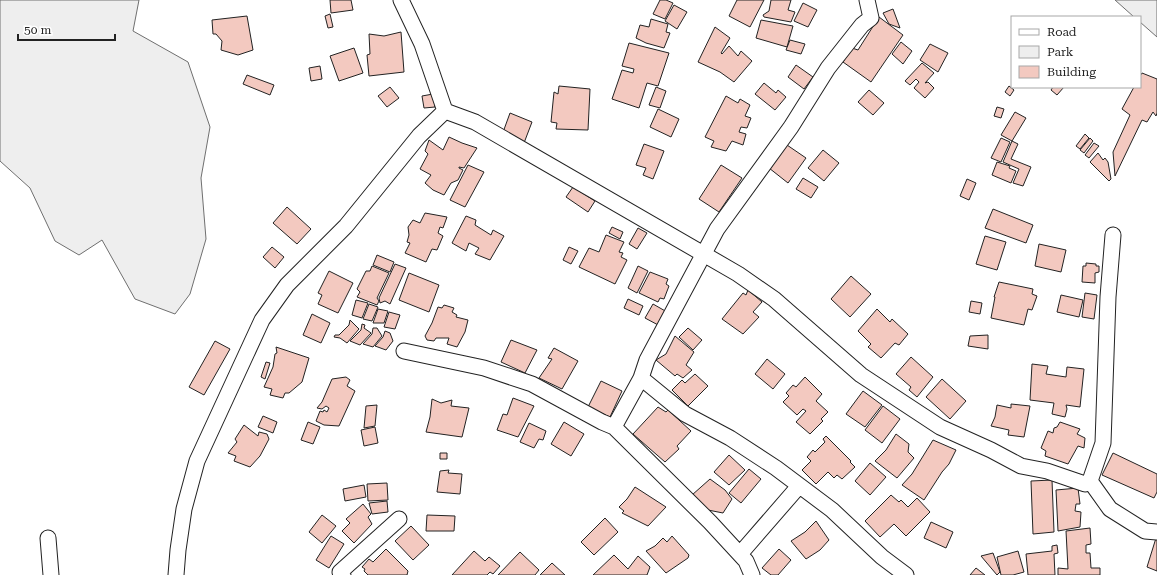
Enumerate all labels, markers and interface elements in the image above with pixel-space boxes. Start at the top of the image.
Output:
scale bar [18,16,115,42]
legend [1011,16,1141,88]
text: 50 m [24,23,51,37]
text: Road [1047,25,1077,39]
text: Park [1047,45,1074,59]
text: Building [1047,65,1096,79]

